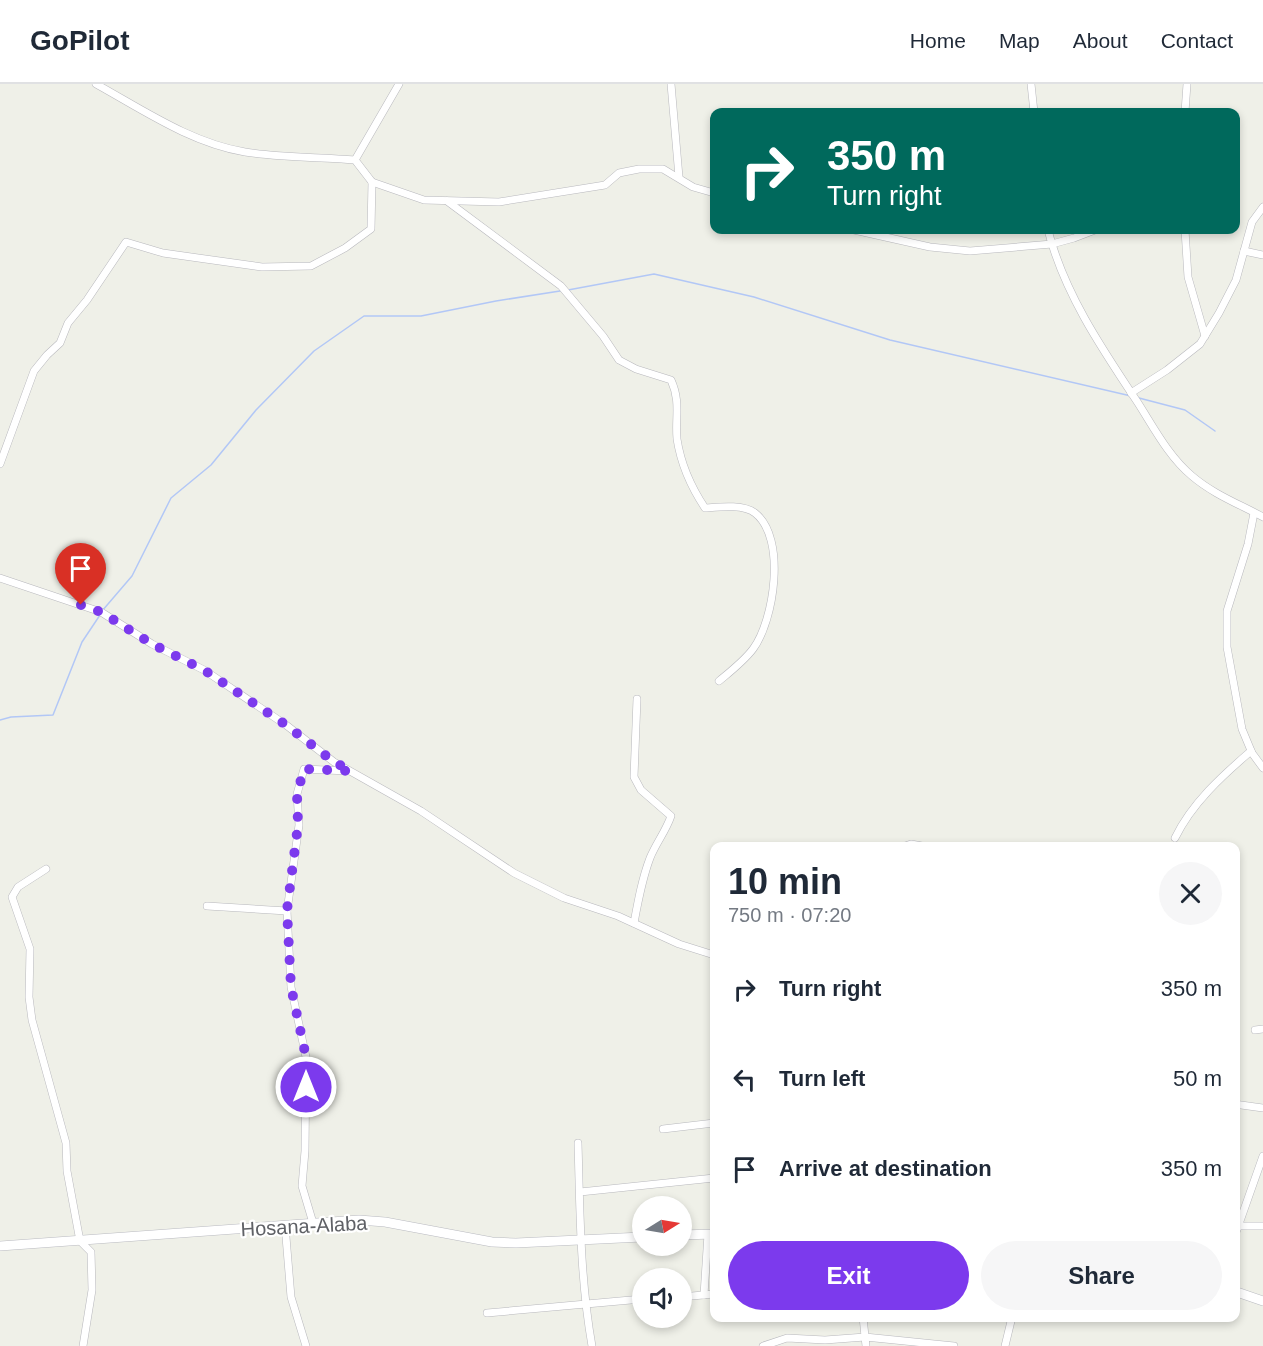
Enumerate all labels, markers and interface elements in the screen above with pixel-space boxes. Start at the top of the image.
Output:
text: GoPilot [30,25,130,56]
text: Home [910,29,966,52]
text: Map [999,29,1040,52]
text: About [1073,29,1128,52]
text: Contact [1161,29,1233,52]
icon: right [728,132,806,210]
text: 350 m [827,132,946,179]
text: Turn right [827,181,942,211]
pin [55,543,106,605]
icon: arrive [64,552,97,585]
text: 10 min [728,861,842,902]
button: close [1159,862,1222,925]
text: 750 m · 07:20 [728,904,851,926]
icon: right [728,973,761,1006]
text: Turn right [779,976,881,1001]
text: 350 m [1161,976,1222,1001]
position arrow [274,1055,338,1119]
icon: left [728,1063,761,1096]
text: Turn left [779,1066,865,1091]
text: 50 m [1173,1066,1222,1091]
icon: arrive [728,1153,761,1186]
text: Arrive at destination [779,1156,992,1181]
text: 350 m [1161,1156,1222,1181]
north arrow [632,1196,692,1256]
map controls [632,1196,692,1328]
street label: Hosana-Alaba [240,1212,369,1240]
button: Exit [728,1241,969,1310]
button: Share [981,1241,1222,1310]
button: sound [632,1268,692,1328]

